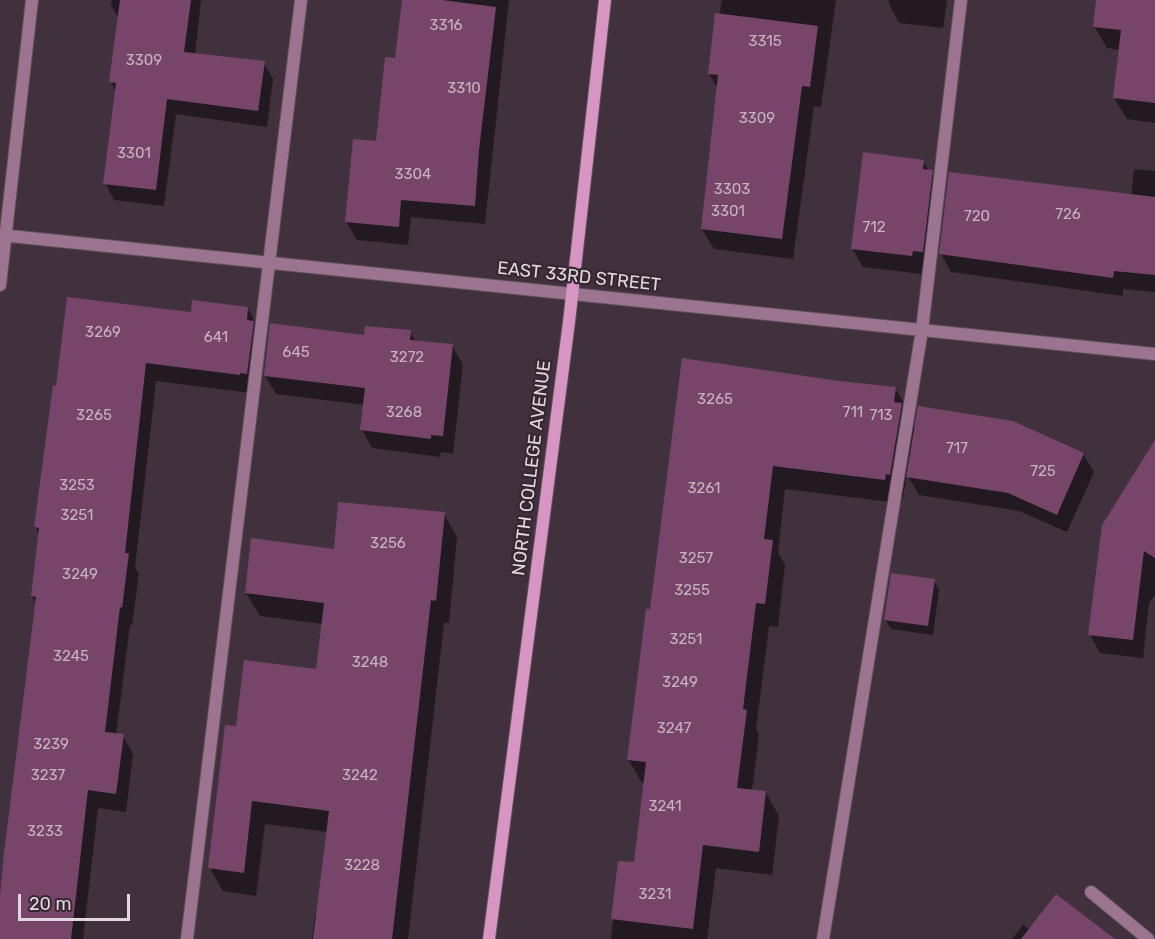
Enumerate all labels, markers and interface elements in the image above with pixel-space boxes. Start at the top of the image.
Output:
house number: 3316 [429,17,463,35]
house number: 3315 [748,33,782,51]
house number: 3309 [126,52,162,70]
house number: 3310 [447,80,481,98]
house number: 3309 [739,110,775,128]
house number: 3301 [117,145,151,163]
house number: 3304 [395,166,431,184]
house number: 3303 [714,181,750,199]
house number: 3301 [711,203,745,221]
house number: 726 [1055,206,1081,224]
house number: 720 [964,208,990,226]
house number: 712 [863,219,885,237]
street label: EAST 33RD STREET [496,258,662,296]
house number: 3269 [85,324,121,342]
house number: 641 [204,329,228,347]
house number: 645 [282,344,310,362]
house number: 3272 [390,349,424,367]
street label: NORTH COLLEGE AVENUE [508,359,556,577]
house number: 3265 [697,391,733,409]
house number: 3268 [386,404,422,422]
house number: 711 [843,404,863,422]
house number: 3265 [76,407,112,425]
house number: 713 [869,407,893,425]
house number: 717 [946,440,968,458]
house number: 725 [1030,463,1056,481]
house number: 3253 [59,477,95,495]
house number: 3261 [688,480,720,498]
house number: 3251 [61,507,93,525]
house number: 3256 [370,535,406,553]
house number: 3257 [679,550,713,568]
house number: 3249 [62,566,98,584]
house number: 3255 [674,582,710,600]
house number: 3251 [670,631,702,649]
house number: 3245 [53,648,89,666]
house number: 3248 [352,654,388,672]
house number: 3249 [662,674,698,692]
house number: 3247 [657,720,691,738]
house number: 3239 [33,736,69,754]
house number: 3237 [31,767,65,785]
house number: 3242 [342,767,378,785]
house number: 3241 [648,798,682,816]
house number: 3233 [27,823,63,841]
house number: 3228 [344,857,380,875]
scale bar [21,882,134,920]
house number: 3231 [639,886,671,904]
text: 20 m [29,893,71,915]

